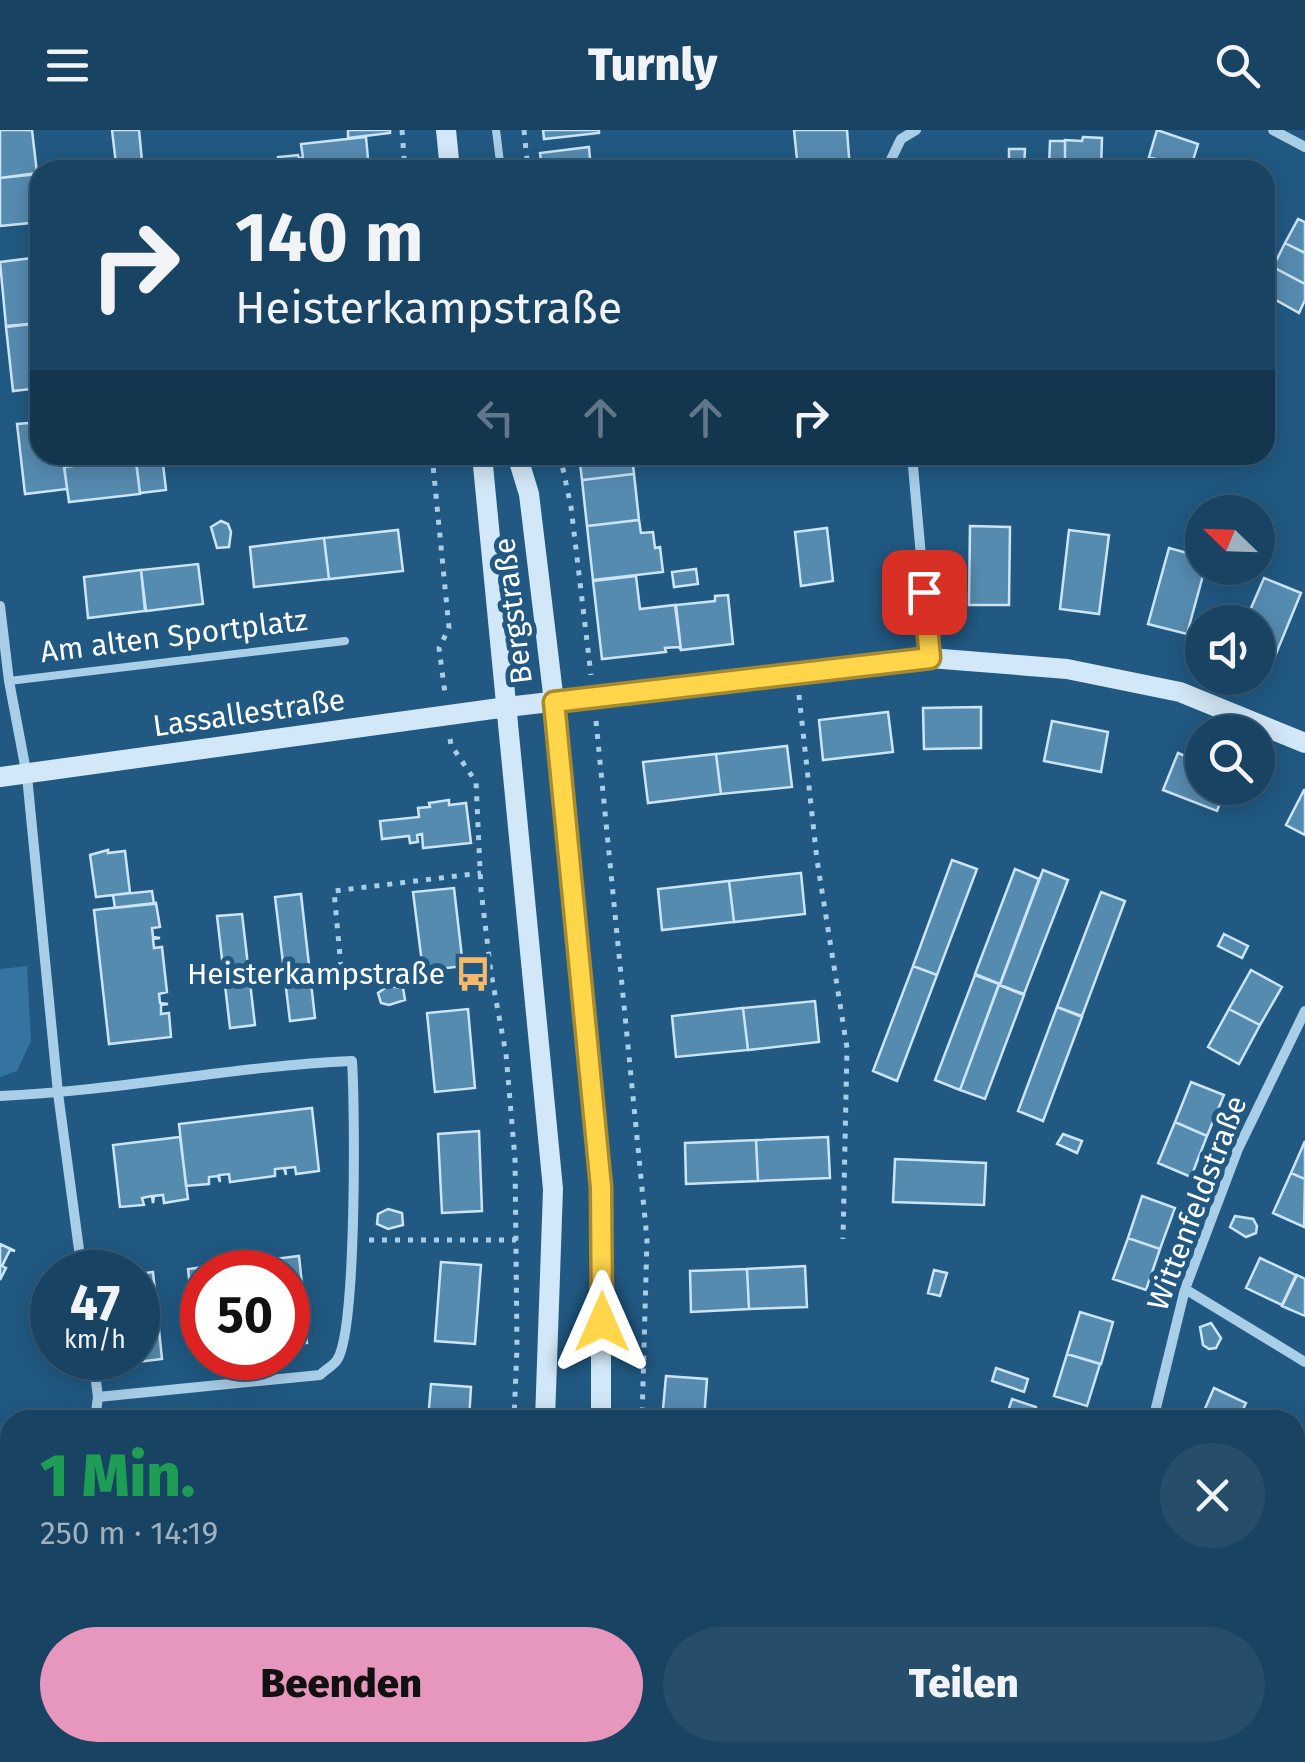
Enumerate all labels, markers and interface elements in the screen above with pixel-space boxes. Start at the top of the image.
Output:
icon: menu [40,38,95,93]
text: Turnly [588,38,717,92]
icon: search [1210,38,1265,93]
text: 140 m [235,196,424,280]
icon: right [70,200,200,330]
text: Heisterkampstraße [235,281,622,335]
icon: left [468,390,523,445]
icon: ahead [573,390,628,445]
icon: ahead [678,390,733,445]
icon: right [783,390,838,445]
north arrow [1185,495,1275,585]
map controls [1185,495,1275,805]
street label: Bergstraße [486,536,540,686]
pin [882,550,967,635]
icon: arrive [897,565,952,620]
street label: Am alten Sportplatz [38,602,310,670]
button: sound [1185,605,1275,695]
street label: Lassallestraße [151,682,347,744]
button: search [1185,715,1275,805]
bus stop icon: Heisterkampstraße [454,955,492,993]
place label: Heisterkampstraße [187,956,445,992]
street label: Wittenfeldstraße [1140,1091,1254,1315]
speed limit sign: 50 [180,1250,310,1380]
position arrow [550,1270,654,1374]
text: 47 [70,1273,120,1333]
text: km/h [64,1325,126,1355]
text: 1 Min. [40,1440,195,1512]
button: close [1160,1443,1265,1548]
text: 250 m · 14:19 [40,1514,218,1552]
button: Beenden [40,1627,643,1742]
button: Teilen [663,1627,1265,1742]

